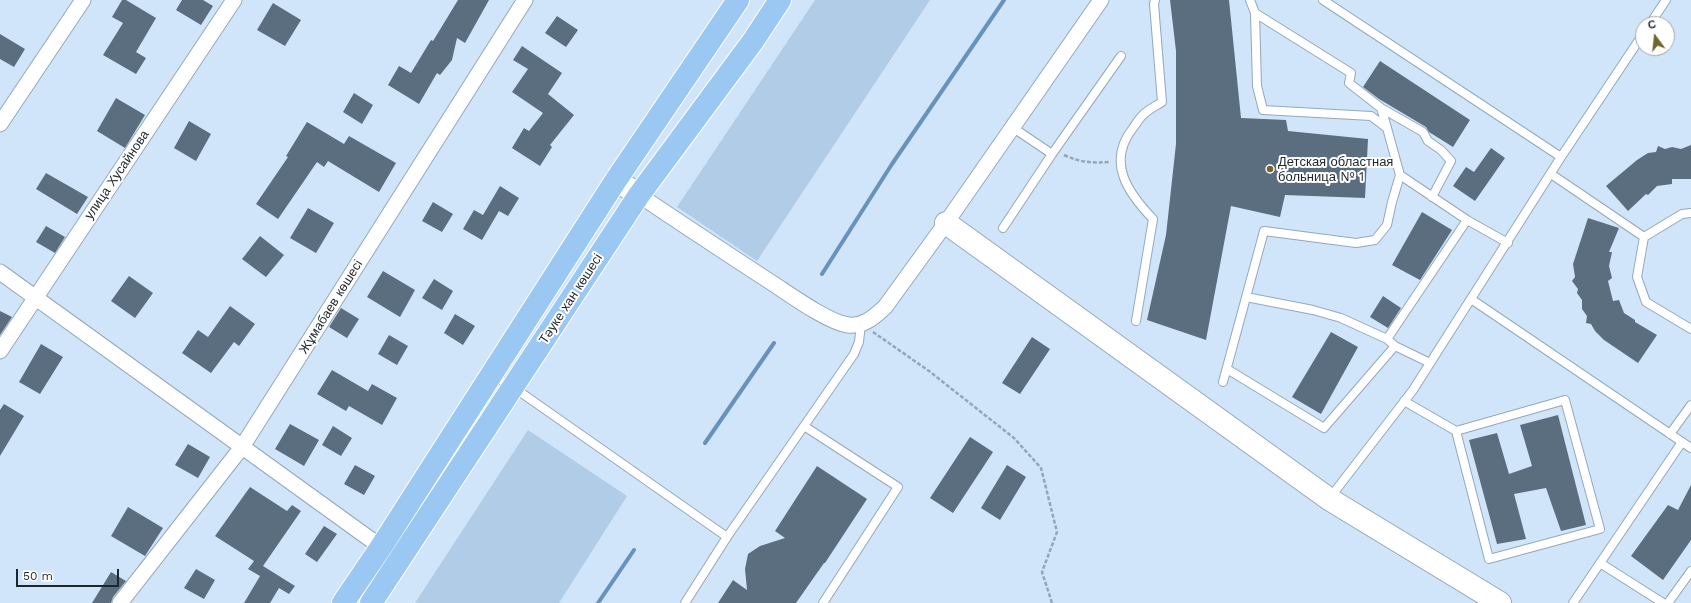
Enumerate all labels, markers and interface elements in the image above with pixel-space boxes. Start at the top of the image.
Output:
north arrow [1635,16,1675,56]
text: С [1646,18,1658,32]
street label: улица Хусайнова [81,127,153,223]
place label: Детская областная больница № 1 [1278,154,1393,185]
marker: Детская областная больница № 1 [1265,164,1275,174]
street label: Тәуке хан көшесі [536,251,606,347]
street label: Жұмабаев көшесі [296,257,366,357]
scale bar [18,561,121,587]
text: 50 m [23,569,53,583]

